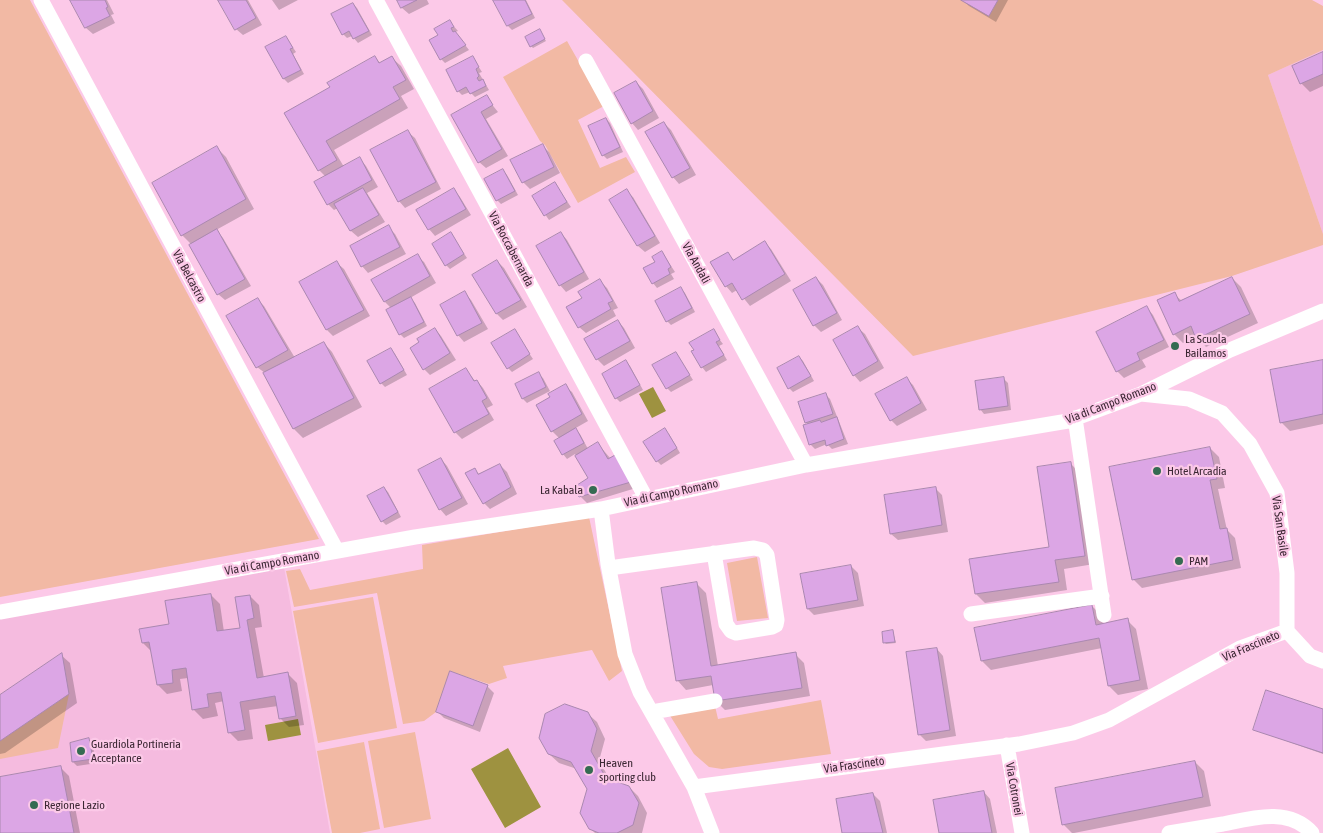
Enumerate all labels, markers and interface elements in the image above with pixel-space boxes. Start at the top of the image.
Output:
street label: Via Roccabernarda [485,209,537,289]
street label: Via Andali [679,240,713,286]
street label: Via Belcastro [169,247,209,305]
place label: La Scuola Bailamos [1185,332,1227,360]
marker: La Scuola Bailamos [1169,340,1181,352]
street label: Via di Campo Romano [1064,379,1158,427]
place label: Hotel Arcadia [1167,464,1227,478]
marker: Hotel Arcadia [1151,465,1163,477]
street label: Via di Campo Romano [623,476,719,510]
place label: La Kabala [540,483,583,497]
marker: La Kabala [587,484,599,496]
street label: Via San Basile [1269,495,1291,557]
street label: Via di Campo Romano [224,548,320,578]
place label: PAM [1189,554,1208,568]
marker: PAM [1173,555,1185,567]
street label: Via Frascineto [1220,627,1282,665]
place label: Guardiola Portineria Acceptance [91,737,181,765]
marker: Guardiola Portineria Acceptance [75,745,87,757]
street label: Via Frascineto [823,754,885,776]
place label: Heaven sporting club [599,756,656,784]
street label: Via Cotronei [1002,761,1026,817]
marker: Heaven sporting club [583,764,595,776]
place label: Regione Lazio [44,798,105,812]
marker: Regione Lazio [28,799,40,811]

